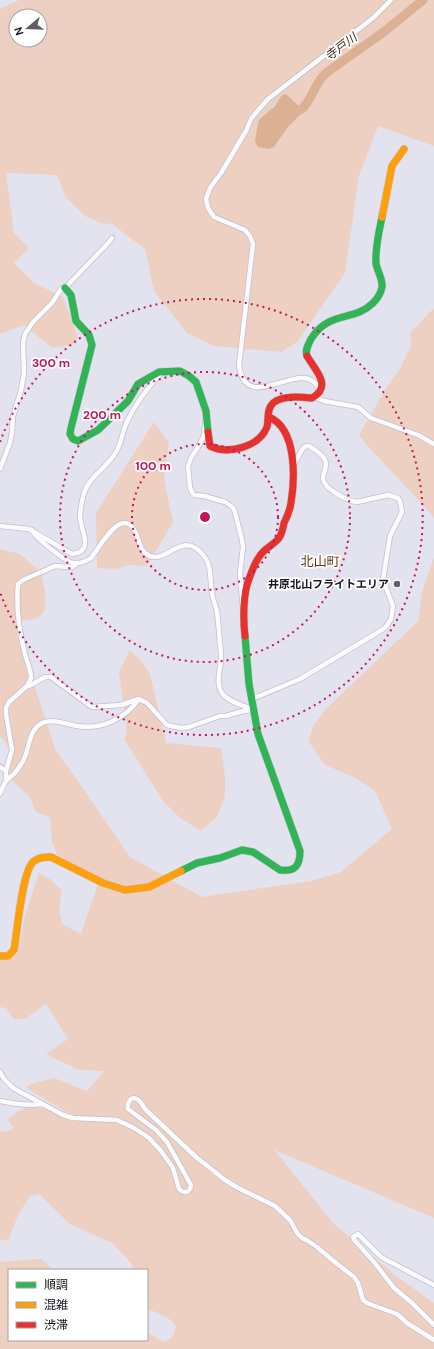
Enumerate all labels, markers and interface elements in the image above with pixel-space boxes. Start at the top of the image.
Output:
north arrow [8,8,48,48]
text: N [11,25,26,37]
water label: 寺戸川 [322,29,362,64]
text: 300 m [32,355,70,371]
text: 200 m [83,407,121,423]
text: 100 m [135,458,171,474]
centre of rings [198,510,212,524]
district label: 北山町 [300,553,340,570]
place label: 井原北山フライトエリア [268,577,389,591]
marker: 井原北山フライトエリア [392,579,402,589]
legend [8,1269,148,1341]
text: 順調 [44,1277,68,1293]
text: 混雑 [44,1297,68,1313]
text: 渋滞 [44,1317,68,1333]

